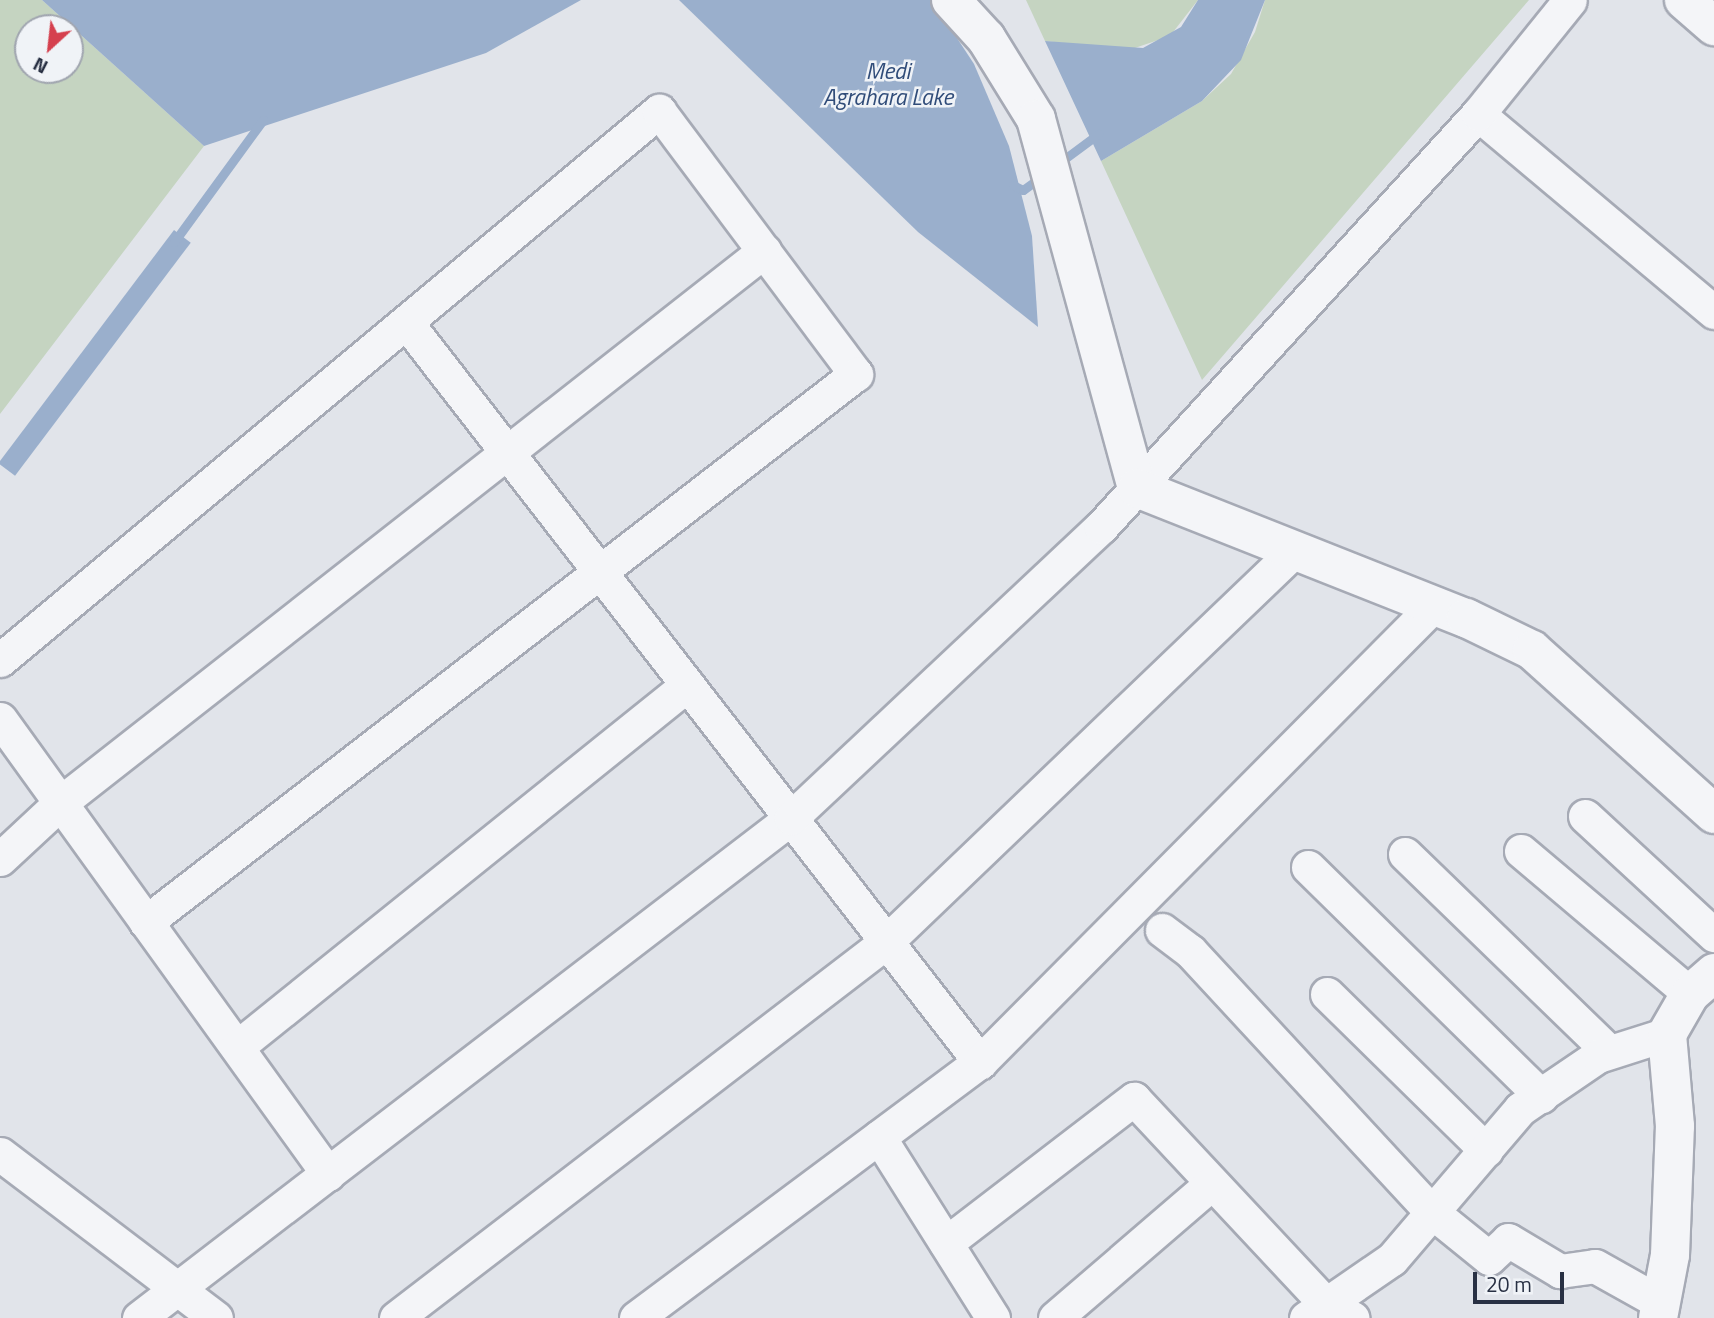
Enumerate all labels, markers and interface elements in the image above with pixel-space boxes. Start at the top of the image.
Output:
north arrow [14,14,84,84]
text: N [28,50,53,82]
water label: Medi Agrahara Lake [823,57,953,111]
scale bar [1476,1258,1567,1302]
text: 20 m [1486,1268,1532,1300]

